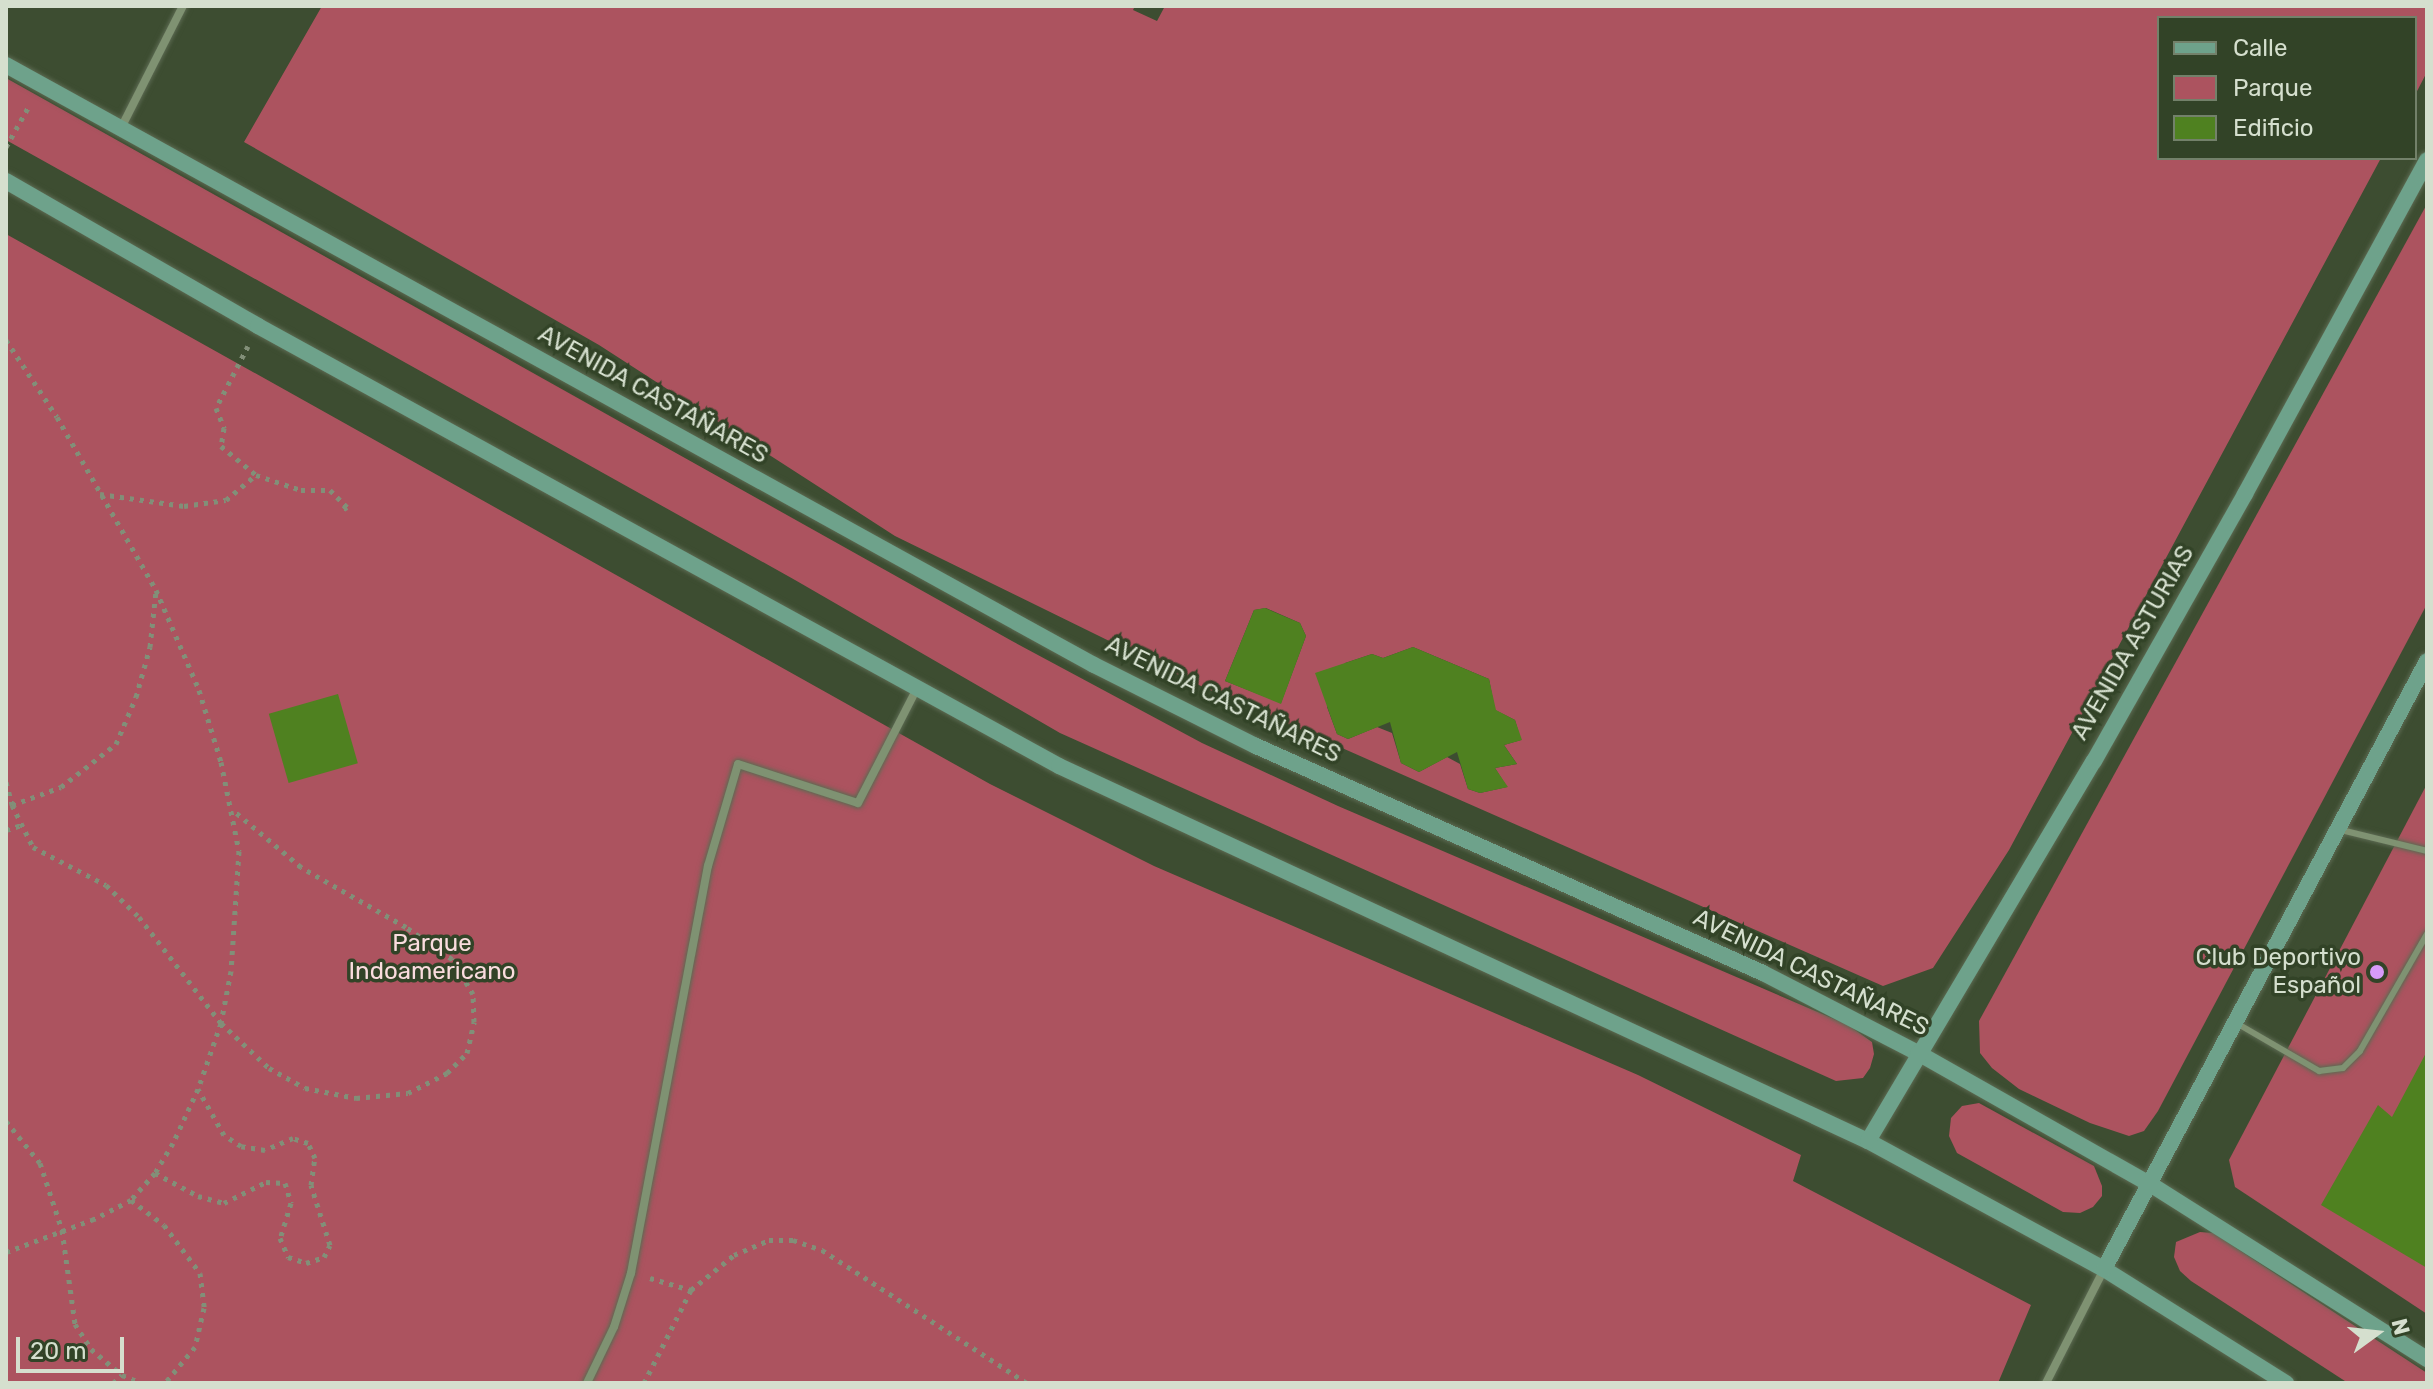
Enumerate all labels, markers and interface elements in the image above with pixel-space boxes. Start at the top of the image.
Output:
legend [2157,16,2417,160]
text: Calle [2233,34,2287,62]
text: Parque [2233,74,2312,102]
text: Edificio [2233,114,2314,142]
street label: AVENIDA CASTAÑARES [533,320,773,470]
street label: AVENIDA ASTURIAS [2065,540,2201,746]
street label: AVENIDA CASTAÑARES [1100,630,1346,770]
street label: AVENIDA CASTAÑARES [1688,903,1934,1043]
park label: Parque Indoamericano [349,930,515,986]
place label: Club Deportivo Español [2196,944,2361,1000]
marker: Club Deportivo Español [2368,963,2386,981]
north arrow [2337,1293,2417,1373]
text: N [2386,1316,2416,1338]
scale bar [20,1321,128,1371]
text: 20 m [30,1337,87,1365]

